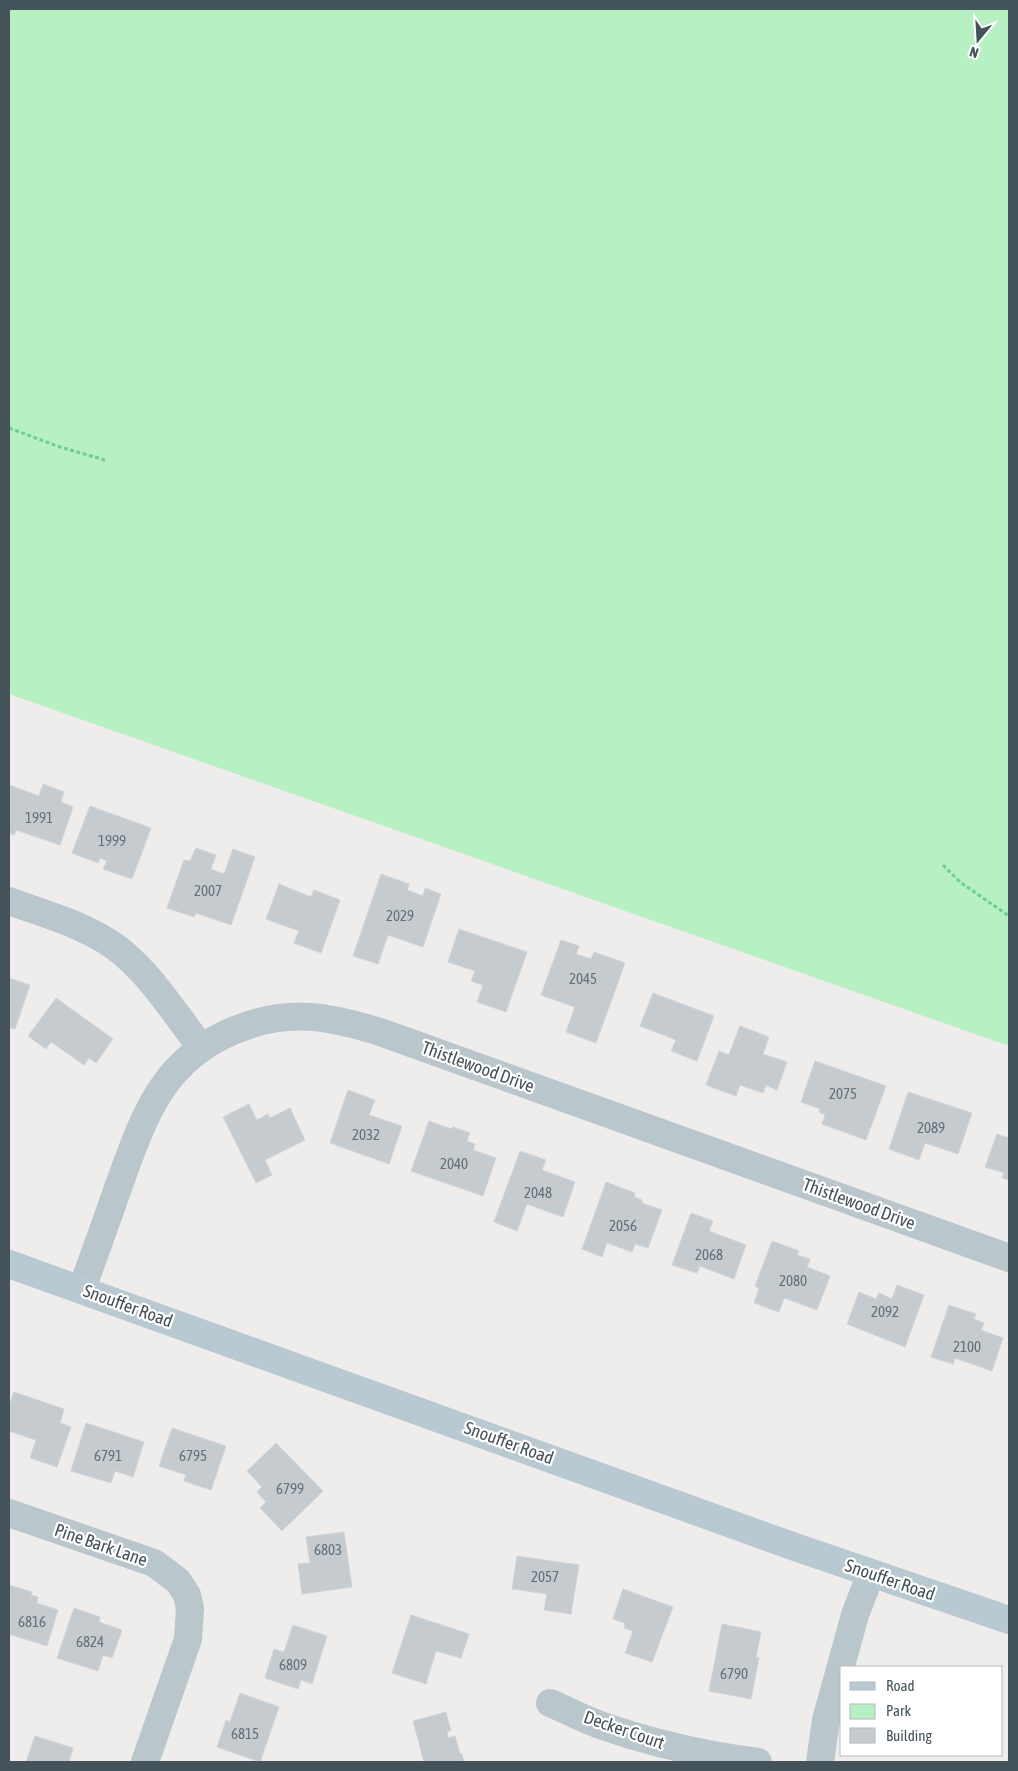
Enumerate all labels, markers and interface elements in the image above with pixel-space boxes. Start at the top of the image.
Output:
north arrow [953,15,1003,65]
text: N [968,43,980,61]
house number: 1991 [25,809,53,826]
house number: 1999 [98,832,126,849]
house number: 2007 [194,882,222,899]
house number: 2029 [386,907,414,924]
house number: 2045 [569,970,597,987]
street label: Thistlewood Drive [419,1036,537,1097]
house number: 2075 [829,1085,857,1102]
house number: 2089 [917,1119,945,1136]
house number: 2032 [352,1126,380,1143]
house number: 2040 [440,1155,468,1172]
street label: Thistlewood Drive [800,1173,918,1234]
house number: 2048 [524,1184,552,1201]
house number: 2056 [609,1217,637,1234]
house number: 2068 [695,1246,723,1263]
house number: 2080 [779,1272,807,1289]
street label: Snouffer Road [81,1280,176,1331]
house number: 2092 [871,1303,899,1320]
house number: 2100 [953,1338,981,1355]
street label: Snouffer Road [462,1417,557,1468]
house number: 6791 [94,1447,122,1464]
house number: 6795 [179,1447,207,1464]
house number: 6799 [276,1480,304,1497]
street label: Pine Bark Lane [52,1519,150,1570]
house number: 6803 [314,1541,342,1558]
street label: Snouffer Road [843,1554,938,1605]
house number: 2057 [531,1568,559,1585]
house number: 6816 [18,1613,46,1630]
house number: 6824 [76,1633,104,1650]
house number: 6809 [279,1656,307,1673]
house number: 6790 [720,1665,748,1682]
legend [840,1666,1003,1756]
text: Road [886,1677,915,1694]
text: Park [886,1702,911,1719]
street label: Decker Court [581,1706,667,1753]
house number: 6815 [231,1725,259,1742]
text: Building [886,1727,932,1744]

